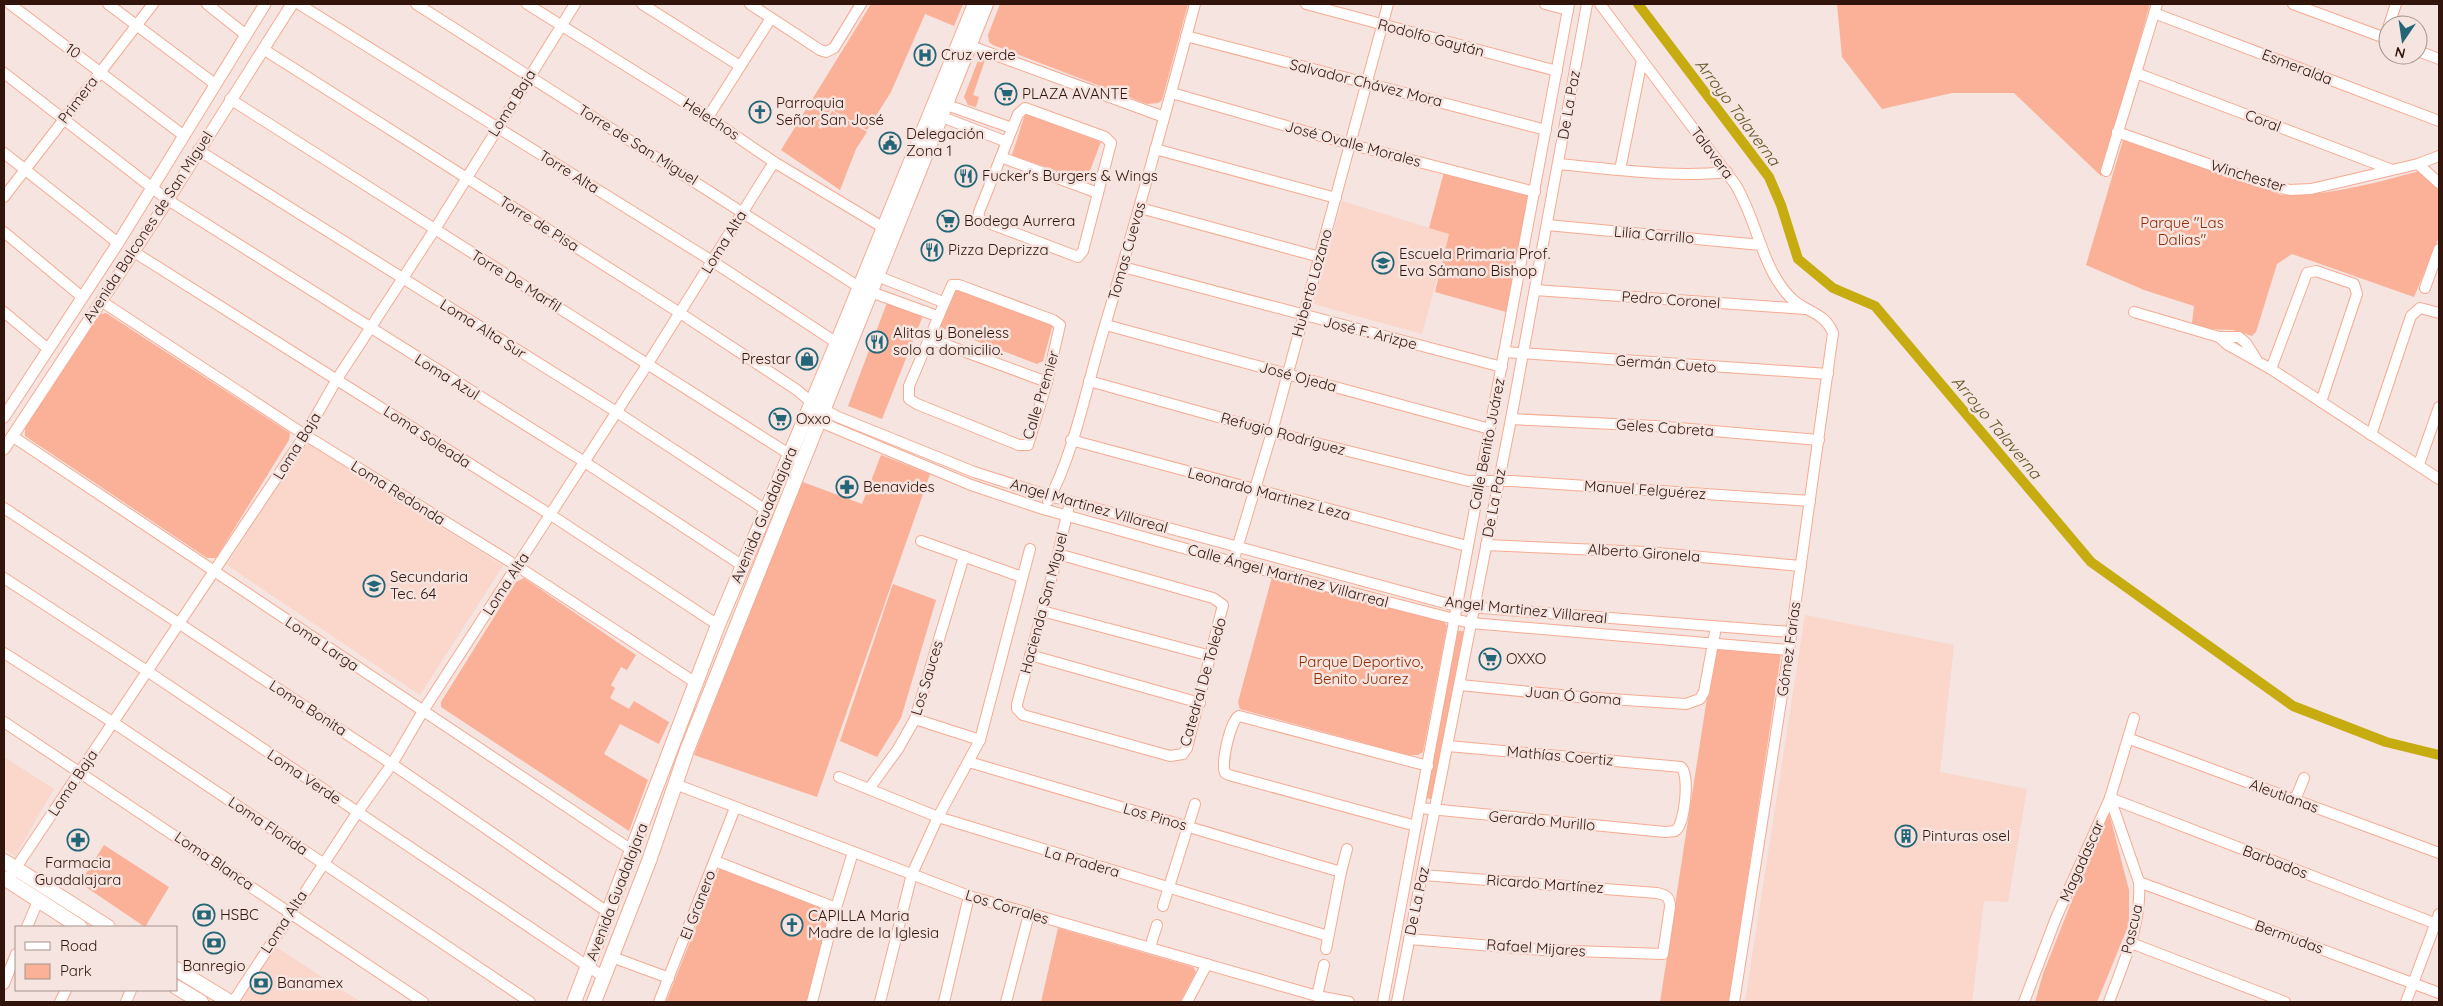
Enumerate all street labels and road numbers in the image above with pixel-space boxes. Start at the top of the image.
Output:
street label: Rodolfo Gaytán [1376,14,1487,61]
street label: 10 [62,39,85,63]
street label: Esmeralda [2259,44,2335,89]
street label: Salvador Chávez Mora [1288,54,1444,111]
street label: Loma Baja [483,66,540,140]
street label: De La Paz [1553,69,1584,141]
street label: Primera [54,72,102,127]
street label: Helechos [679,93,743,144]
street label: Torre de San Miguel [575,100,702,189]
street label: Coral [2243,105,2284,136]
street label: José Ovalle Morales [1283,116,1423,171]
street label: Talavera [1687,123,1738,182]
street label: Avenida Balcones de San Miguel [79,127,217,326]
street label: Torre Alta [536,146,603,197]
street label: Winchester [2208,155,2288,196]
street label: Torre de Pisa [496,192,583,256]
street label: Tomas Cuevas [1103,200,1150,302]
street label: Loma Alta [697,207,750,277]
street label: Lilia Carrillo [1613,222,1695,247]
street label: Huberto Lozano [1287,227,1336,339]
street label: Torre De Marfil [468,245,565,316]
street label: Pedro Coronel [1621,287,1721,312]
street label: Loma Alta Sur [437,295,530,363]
street label: José F. Arizpe [1321,312,1419,353]
street label: Calle Premier [1018,348,1063,442]
street label: Loma Azul [411,349,483,404]
street label: Germán Cueto [1615,350,1717,377]
street label: José Ojeda [1257,357,1339,396]
street label: Calle Benito Juárez [1464,376,1509,511]
street label: Loma Soleada [380,401,475,472]
street label: Refugio Rodríguez [1219,408,1348,459]
street label: Loma Baja [268,409,325,483]
street label: Geles Cabreta [1616,415,1715,440]
street label: Avenida Guadalajara [726,444,801,586]
street label: Loma Redonda [348,456,449,529]
street label: Leonardo Martinez Leza [1186,463,1353,524]
street label: De La Paz [1478,467,1509,539]
street label: Angel Martinez Villareal [1008,474,1170,537]
street label: Manuel Felguérez [1583,476,1707,503]
street label: Hacienda San Miguel [1015,530,1072,676]
street label: Alberto Gironela [1587,539,1701,566]
street label: Calle Ángel Martínez Villarreal [1186,540,1391,611]
street label: Loma Alta [478,549,533,619]
street label: Angel Martinez Villareal [1444,592,1608,627]
street label: Gómez Farías [1772,600,1805,697]
street label: Loma Larga [282,612,363,675]
street label: Catedral De Toledo [1175,615,1230,749]
street label: Los Sauces [906,638,947,718]
street label: Loma Bonita [266,675,351,740]
street label: Juan Ó Goma [1524,682,1622,709]
street label: Mathías Coertiz [1506,741,1614,770]
street label: Loma Verde [264,745,345,808]
street label: Loma Baja [43,746,102,819]
street label: Aleutianas [2247,774,2321,817]
street label: Loma Florida [225,792,312,859]
street label: Los Pinos [1121,798,1189,835]
street label: Gerardo Murillo [1488,806,1596,835]
street label: Magadascar [2055,817,2108,905]
street label: Avenida Guadalajara [581,820,652,964]
street label: Loma Blanca [171,827,258,894]
street label: Barbados [2240,840,2310,883]
street label: La Pradera [1042,842,1122,881]
street label: De La Paz [1400,865,1433,937]
street label: El Granero [676,867,719,942]
street label: Ricardo Martínez [1486,870,1604,897]
street label: Los Corrales [963,885,1051,928]
street label: Loma Alta [256,887,311,957]
street label: Pascua [2117,902,2146,956]
street label: Bermudas [2252,915,2326,958]
street label: Rafael Mijares [1486,935,1586,960]

